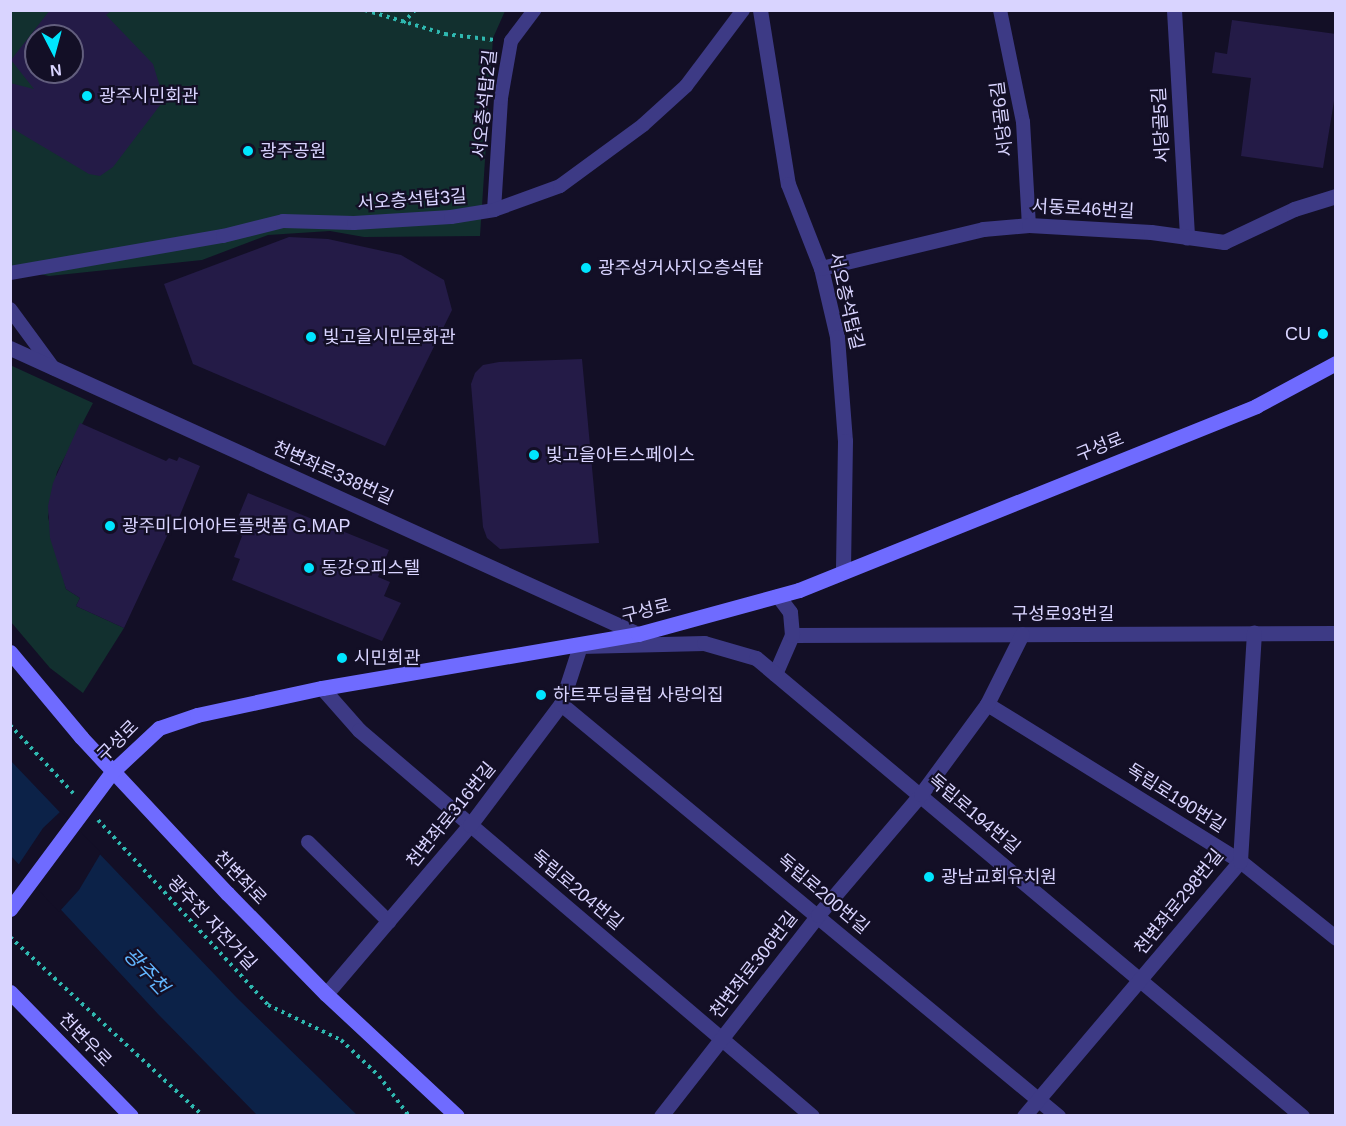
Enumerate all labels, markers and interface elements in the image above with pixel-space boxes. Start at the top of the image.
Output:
north arrow [24,24,84,84]
street label: 서오층석탑2길 [469,48,501,160]
text: N [49,61,62,79]
street label: 서당골6길 [987,80,1017,158]
place label: 광주시민회관 [99,85,198,107]
street label: 서당골5길 [1148,86,1174,164]
marker: 광주시민회관 [80,89,94,103]
place label: 광주공원 [260,140,326,162]
marker: 광주공원 [241,144,255,158]
street label: 서오층석탑3길 [357,185,467,215]
street label: 서동로46번길 [1031,196,1135,222]
street label: 서오층석탑길 [824,250,868,352]
place label: 광주성거사지오층석탑 [598,257,764,279]
marker: 광주성거사지오층석탑 [579,261,593,275]
place label: CU [1285,323,1311,345]
place label: 빛고을시민문화관 [323,326,455,348]
marker: CU [1316,327,1330,341]
marker: 빛고을시민문화관 [304,330,318,344]
street label: 구성로 [1073,428,1127,466]
street label: 천변좌로338번길 [270,437,396,509]
place label: 빛고을아트스페이스 [546,444,695,466]
marker: 빛고을아트스페이스 [527,448,541,462]
place label: 광주미디어아트플랫폼 G.MAP [122,515,351,537]
marker: 광주미디어아트플랫폼 G.MAP [103,519,117,533]
place label: 동강오피스텔 [321,557,420,579]
marker: 동강오피스텔 [302,561,316,575]
street label: 구성로 [619,595,673,627]
street label: 구성로93번길 [1012,603,1114,625]
place label: 시민회관 [354,647,420,669]
marker: 시민회관 [335,651,349,665]
place label: 하트푸딩클럽 사랑의집 [553,684,724,706]
marker: 하트푸딩클럽 사랑의집 [534,688,548,702]
street label: 구성로 [93,716,143,766]
street label: 천변좌로316번길 [402,758,500,872]
street label: 독립로190번길 [1122,759,1230,837]
street label: 독립로194번길 [924,769,1024,859]
street label: 독립로204번길 [527,845,627,935]
street label: 천변좌로298번길 [1130,845,1228,959]
street label: 천변좌로 [209,847,271,909]
street label: 독립로200번길 [773,849,873,939]
place label: 광남교회유치원 [941,866,1057,888]
marker: 광남교회유치원 [922,870,936,884]
street label: 광주천 자전거길 [163,871,261,975]
street label: 천변좌로306번길 [706,907,802,1023]
water label: 광주천 [118,943,174,999]
street label: 천변우로 [54,1009,116,1071]

